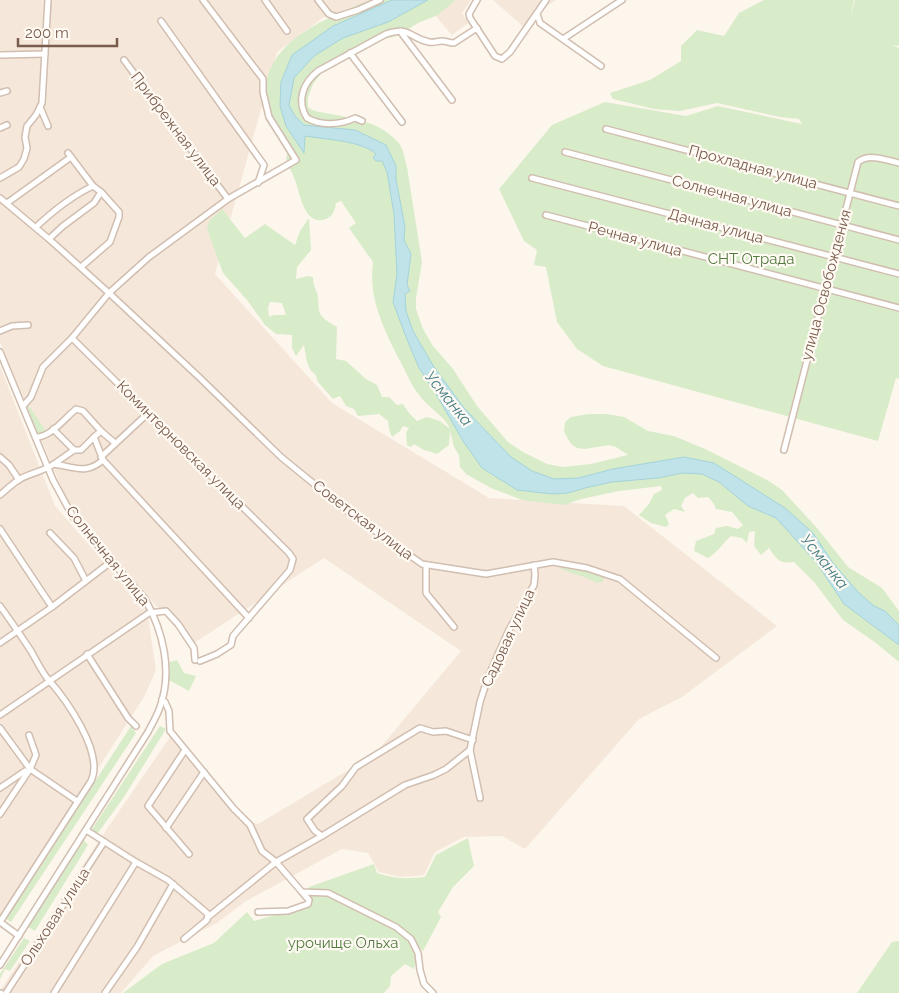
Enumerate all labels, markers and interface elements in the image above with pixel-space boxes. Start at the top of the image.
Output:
scale bar [18,15,116,47]
text: 200 m [25,24,69,42]
street label: Прибрежная улица [127,68,225,190]
street label: Прохладная улица [687,141,819,193]
street label: Солнечная улица [670,171,794,221]
street label: Дачная улица [666,205,766,247]
street label: улица Освобождения [797,208,855,362]
street label: Речная улица [586,218,684,260]
park label: СНТ Отрада [708,250,794,268]
water label: Усманка [421,367,477,430]
street label: Коминтерновская улица [113,377,249,513]
street label: Советская улица [309,476,417,564]
street label: Солнечная улица [62,502,154,610]
water label: Усманка [797,530,853,593]
street label: Садовая улица [477,586,539,690]
street label: Ольховая улица [17,865,93,969]
park label: урочище Ольха [288,934,398,952]

